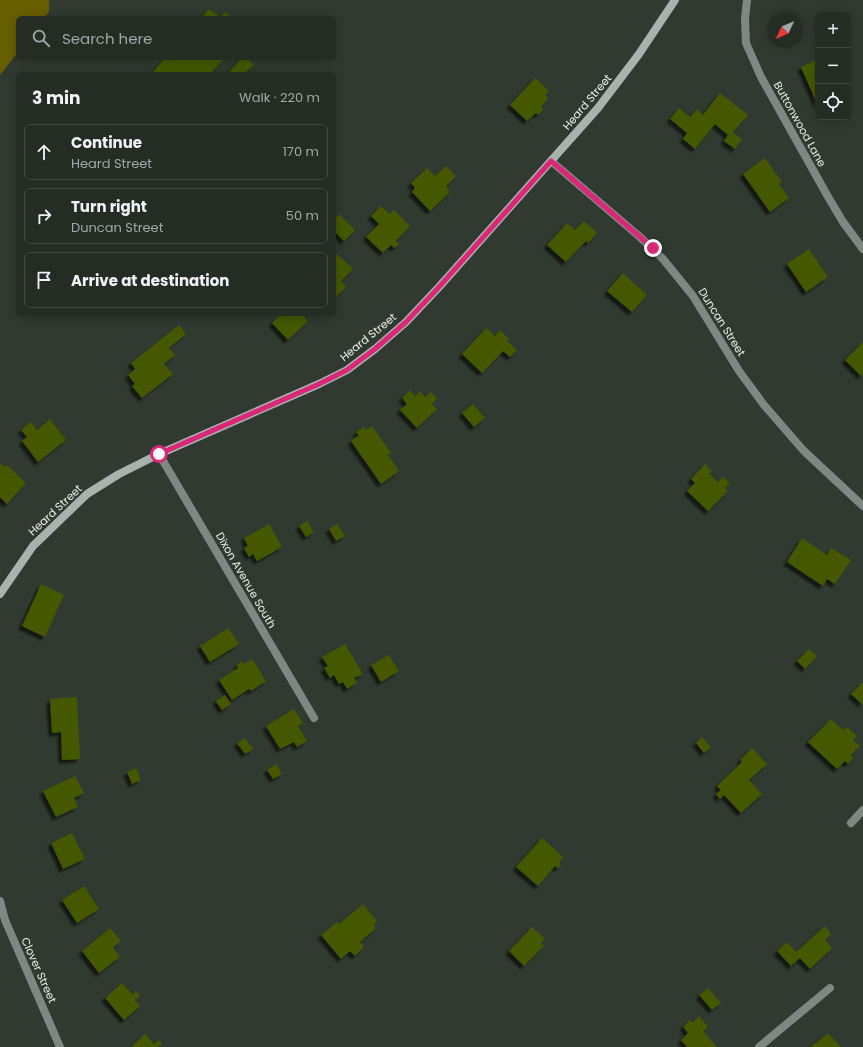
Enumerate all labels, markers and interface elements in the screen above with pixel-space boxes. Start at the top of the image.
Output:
north arrow [767,12,803,48]
map controls [815,12,851,120]
button: + [815,12,851,48]
search box [16,16,336,60]
icon: search [30,27,52,49]
text: Search here [62,28,152,49]
button: − [815,48,851,84]
street label: Heard Street [559,71,615,133]
street label: Buttonwood Lane [770,78,830,170]
button: locate [815,84,851,120]
text: 3 min [32,86,80,110]
text: Walk · 220 m [239,88,320,107]
text: Continue [71,132,142,153]
icon: ahead [33,141,55,163]
text: 170 m [283,142,319,161]
text: Heard Street [71,154,152,173]
text: Turn right [71,196,147,217]
icon: right [33,205,55,227]
text: 50 m [286,206,319,225]
text: Duncan Street [71,218,163,237]
route end [644,239,662,257]
icon: arrive [33,269,55,291]
text: Arrive at destination [71,270,229,291]
street label: Duncan Street [695,285,749,359]
street label: Heard Street [336,309,400,365]
route start [150,445,168,463]
street label: Heard Street [24,481,86,539]
street label: Dixon Avenue South [212,529,280,631]
street label: Clover Street [17,935,61,1005]

